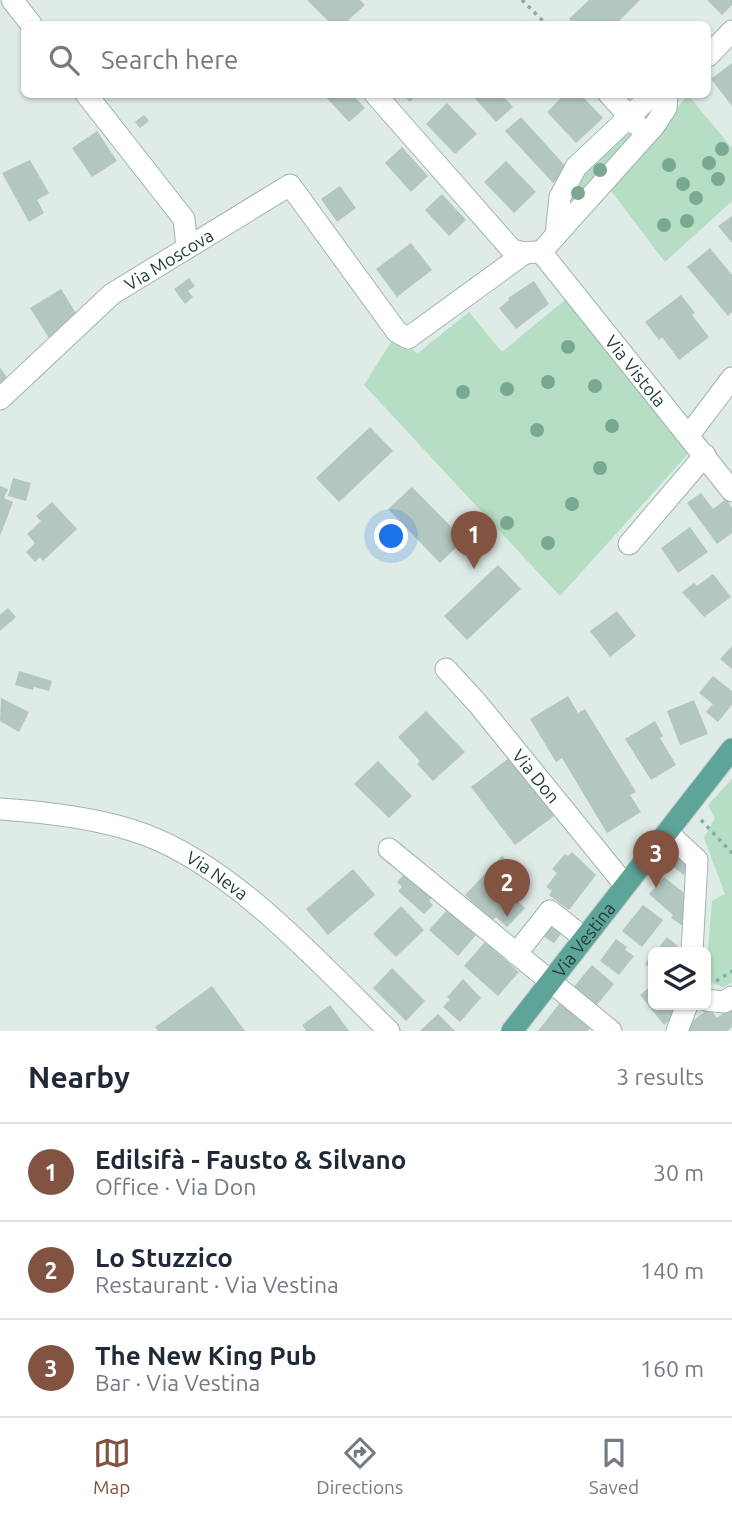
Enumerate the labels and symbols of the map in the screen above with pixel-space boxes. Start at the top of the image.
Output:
street label: Via Moscova [121,224,217,294]
street label: Via Vistola [601,331,670,410]
pin: 1 [451,511,497,569]
your location [374,519,408,553]
street label: Via Don [509,745,564,807]
pin: 3 [633,830,679,888]
street label: Via Neva [183,847,252,904]
pin: 2 [484,859,530,917]
street label: Via Vestina [548,898,619,981]

